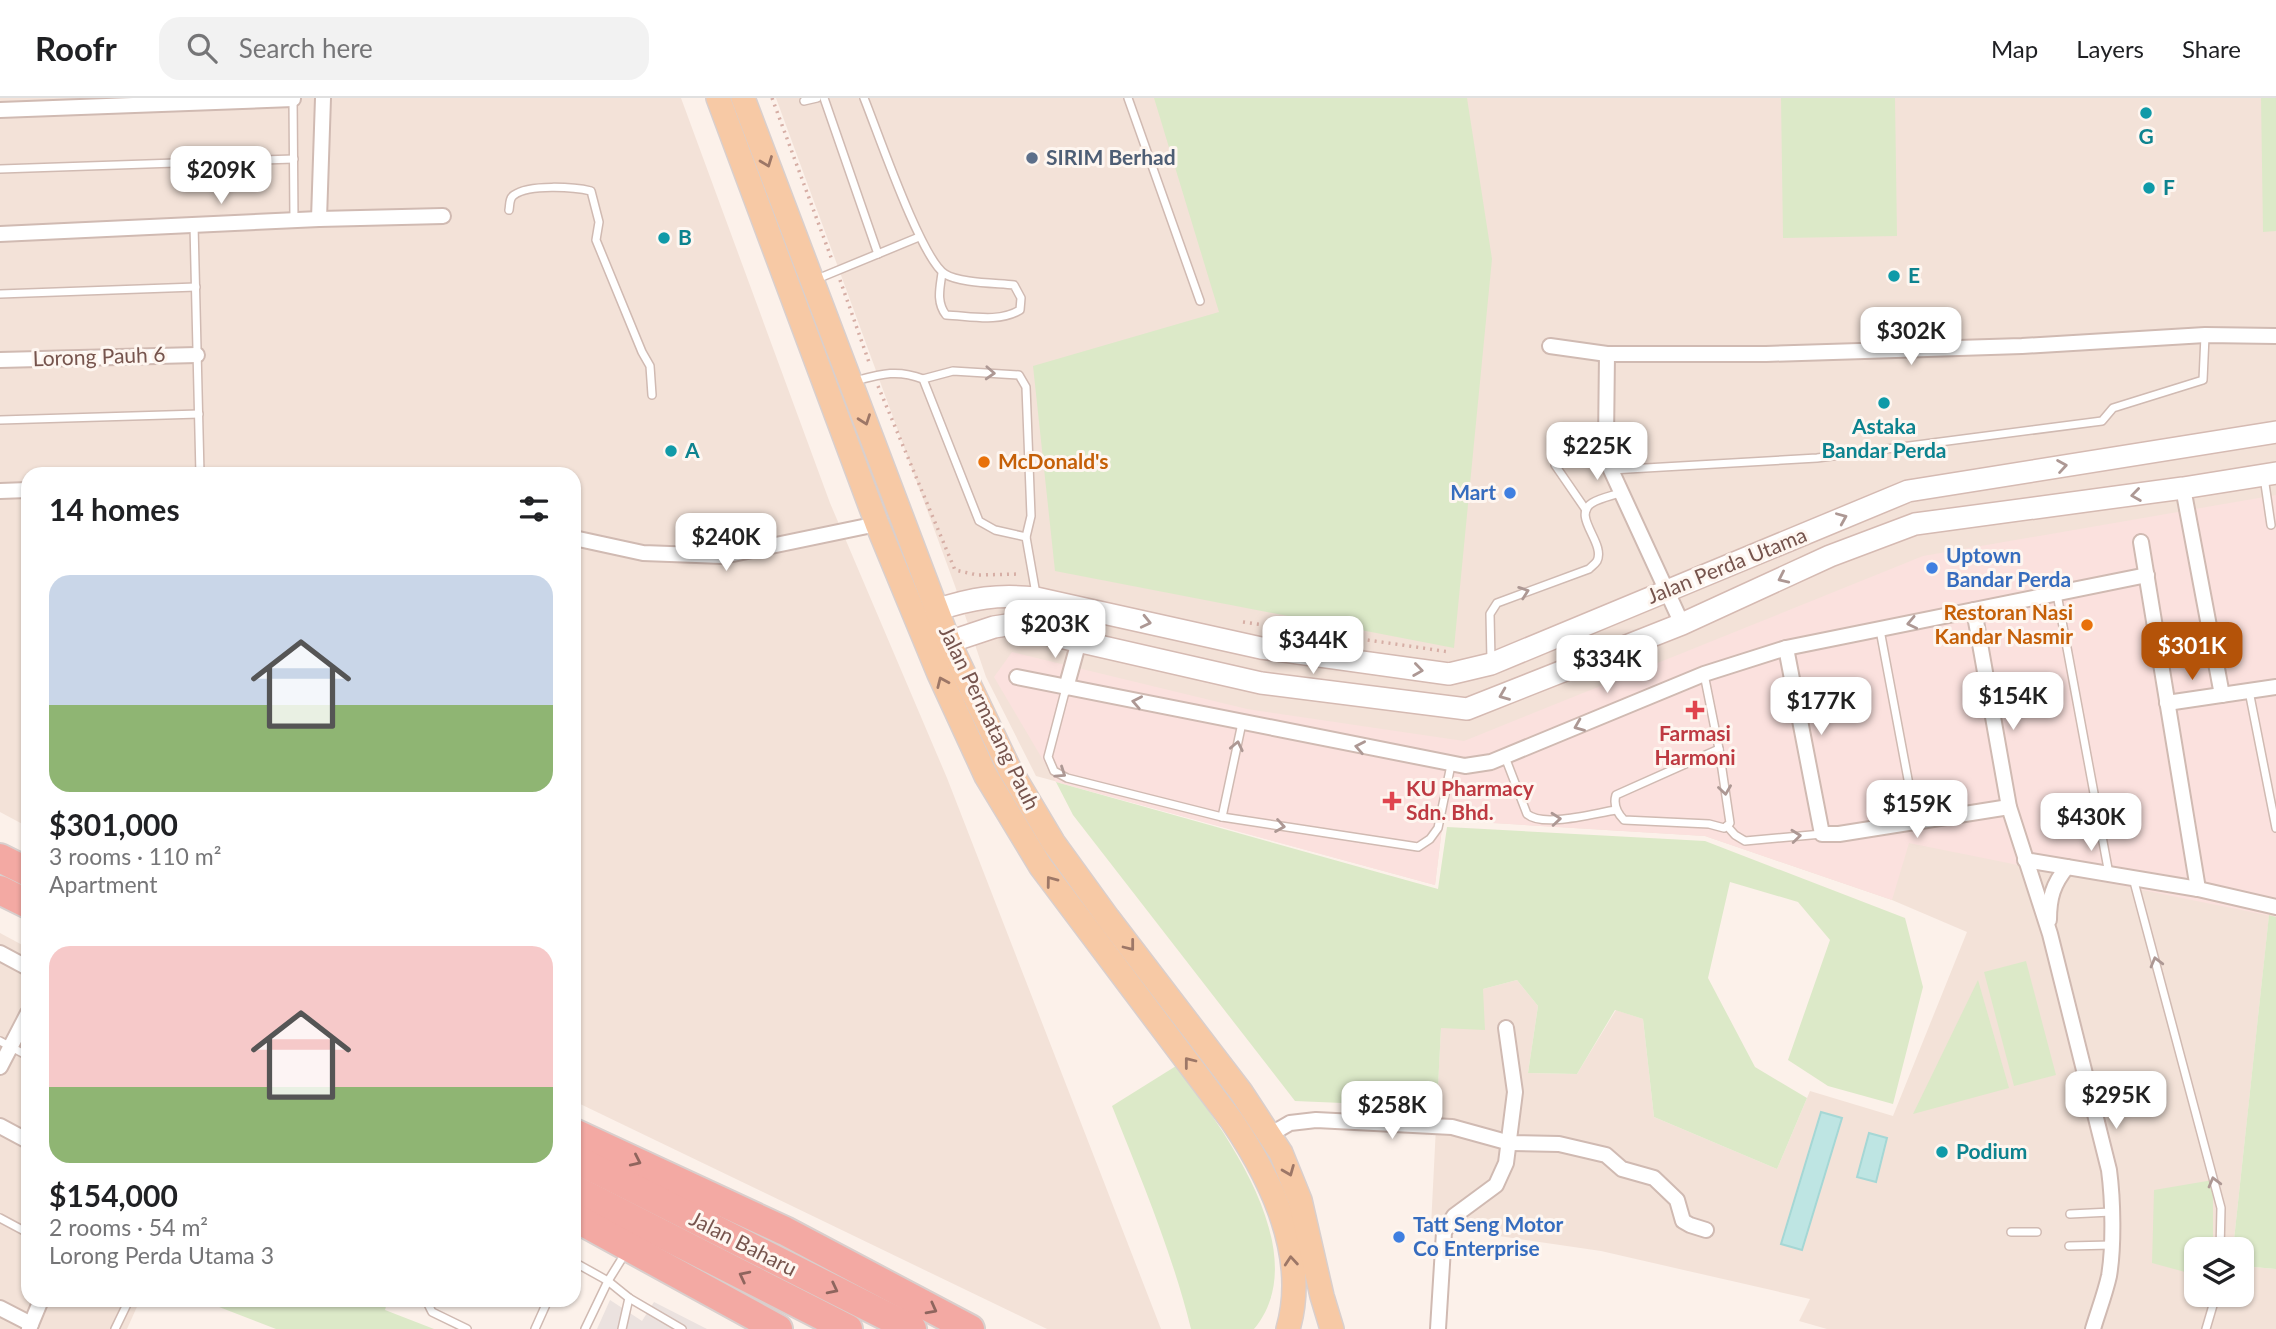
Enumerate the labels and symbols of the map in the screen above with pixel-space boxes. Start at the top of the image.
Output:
marker: G [2138,105,2154,121]
place label: G [2138,123,2154,148]
place label: SIRIM Berhad [1046,144,1176,169]
pin: $209K [172,146,270,206]
marker: SIRIM Berhad [1024,150,1040,166]
one-way arrow [759,155,773,167]
place label: F [2163,174,2175,199]
marker: F [2141,180,2157,196]
place label: B [678,224,692,249]
marker: B [656,230,672,246]
place label: E [1908,262,1920,287]
marker: E [1886,268,1902,284]
pin: $302K [1862,308,1960,367]
street label: Lorong Pauh 6 [32,341,166,370]
one-way arrow [985,366,996,381]
marker: Astaka Bandar Perda [1876,395,1892,411]
place label: Astaka Bandar Perda [1821,413,1947,462]
one-way arrow [857,414,871,426]
pin: $225K [1548,422,1646,482]
place label: A [684,437,700,462]
marker: A [663,443,679,459]
place label: McDonald's [998,448,1109,473]
marker: McDonald's [976,454,992,470]
one-way arrow [2057,459,2068,474]
place label: Mart [1450,479,1496,504]
marker: Mart [1502,485,1518,501]
one-way arrow [2130,487,2142,502]
one-way arrow [1836,513,1848,527]
pin: $240K [677,514,775,573]
street label: Jalan Perda Utama [1643,521,1810,608]
place label: Uptown Bandar Perda [1946,542,2071,591]
marker: Uptown Bandar Perda [1924,560,1940,576]
one-way arrow [1778,569,1790,583]
one-way arrow [1518,586,1530,600]
place label: Restoran Nasi Kandar Nasmir [1935,599,2073,648]
pin: $203K [1006,601,1104,660]
one-way arrow [1140,614,1152,629]
one-way arrow [1906,615,1918,629]
pin: $344K [1264,616,1362,676]
marker: Restoran Nasi Kandar Nasmir [2079,617,2095,633]
street label: Jalan Permatang Pauh [935,621,1046,814]
pin: $301K [2143,622,2241,682]
pin: $334K [1558,636,1656,695]
one-way arrow [1412,662,1424,677]
pin: $154K [1964,672,2062,732]
one-way arrow [936,677,950,689]
pin: $177K [1772,678,1870,737]
one-way arrow [1499,687,1511,701]
one-way arrow [1131,696,1143,711]
marker: Farmasi Harmoni [1687,702,1703,718]
one-way arrow [1573,717,1585,731]
place label: Farmasi Harmoni [1654,720,1736,769]
one-way arrow [1229,740,1244,752]
one-way arrow [1354,740,1366,755]
one-way arrow [1053,764,1066,777]
place label: KU Pharmacy Sdn. Bhd. [1406,775,1535,824]
pin: $159K [1868,780,1966,840]
one-way arrow [1717,784,1732,795]
marker: KU Pharmacy Sdn. Bhd. [1384,793,1400,809]
pin: $430K [2042,794,2140,853]
one-way arrow [1551,812,1562,827]
one-way arrow [1275,818,1286,833]
one-way arrow [1790,828,1802,843]
one-way arrow [1047,876,1060,888]
one-way arrow [1121,938,1134,950]
one-way arrow [2150,957,2164,969]
one-way arrow [1185,1057,1198,1069]
pin: $295K [2067,1072,2165,1131]
pin: $258K [1343,1082,1441,1141]
place label: Podium [1956,1138,2027,1163]
marker: Podium [1934,1144,1950,1160]
one-way arrow [629,1153,641,1167]
one-way arrow [1280,1164,1294,1176]
one-way arrow [2208,1176,2223,1188]
street label: Jalan Baharu [686,1205,801,1280]
place label: Tatt Seng Motor Co Enterprise [1413,1211,1564,1260]
marker: Tatt Seng Motor Co Enterprise [1391,1229,1407,1245]
one-way arrow [1284,1256,1299,1267]
one-way arrow [739,1270,751,1284]
one-way arrow [826,1281,838,1295]
one-way arrow [924,1300,937,1314]

